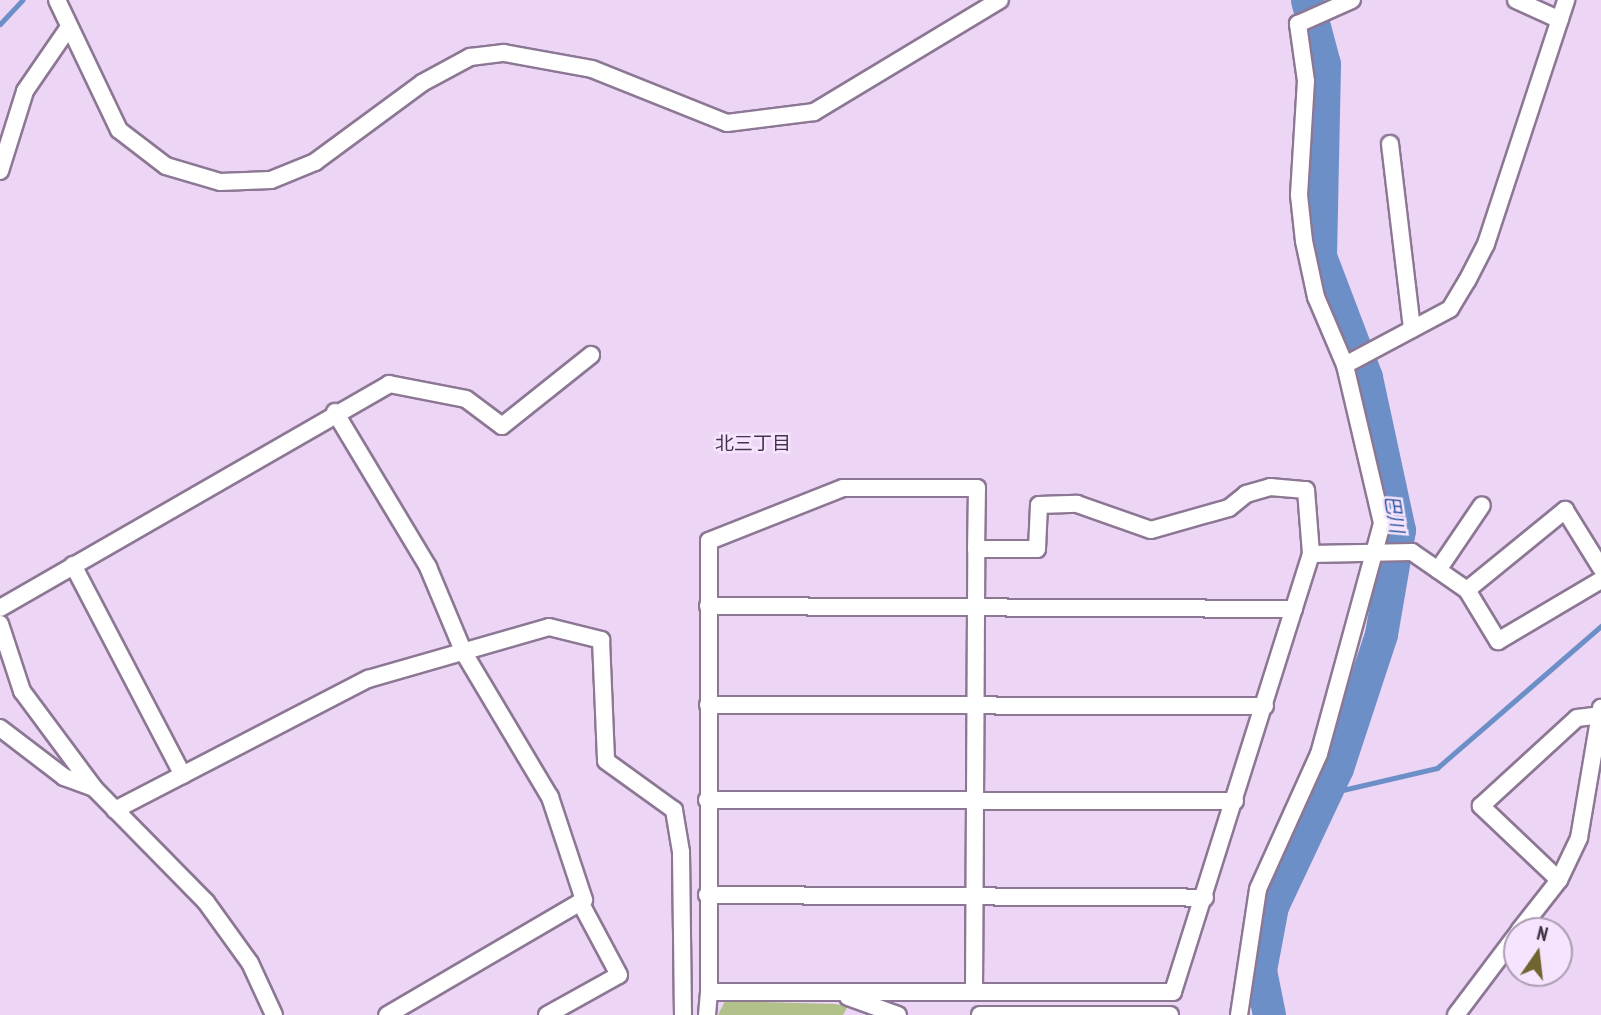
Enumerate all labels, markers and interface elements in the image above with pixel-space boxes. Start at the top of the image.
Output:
district label: 北三丁目 [715,433,791,455]
water label: 巴川 [1380,493,1408,535]
north arrow [1503,917,1573,987]
text: N [1535,921,1550,946]

